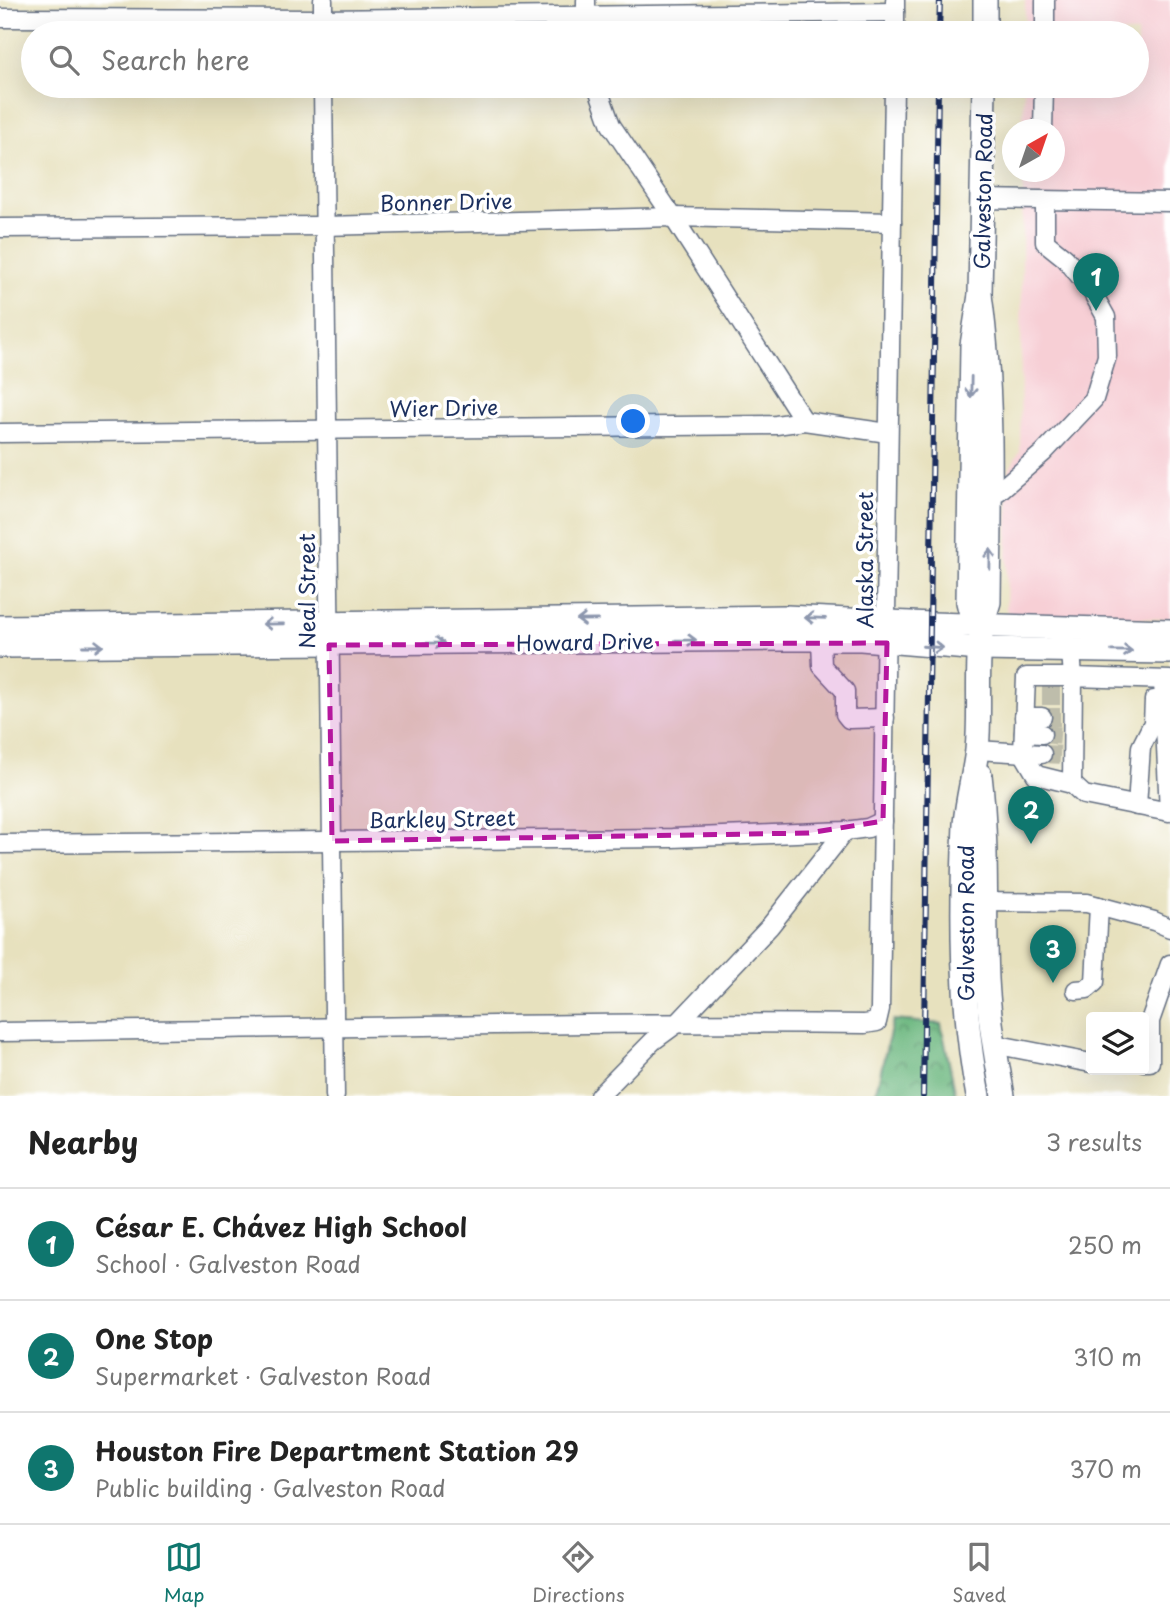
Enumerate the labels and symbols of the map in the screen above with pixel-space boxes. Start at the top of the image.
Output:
street label: Galveston Road [965,112,999,270]
north arrow [1002,119,1065,182]
street label: Bonner Drive [379,184,513,218]
pin: 1 [1073,253,1119,311]
one-way arrow [964,376,978,399]
street label: Wier Drive [389,390,499,424]
your location [616,404,650,438]
street label: Alaska Street [848,491,880,628]
street label: Neal Street [290,533,322,649]
one-way arrow [983,547,997,570]
one-way arrow [803,612,826,625]
one-way arrow [576,613,599,627]
one-way arrow [261,617,284,631]
street label: Howard Drive [516,624,654,658]
one-way arrow [674,633,697,647]
one-way arrow [422,636,445,650]
one-way arrow [81,639,104,653]
one-way arrow [921,640,944,653]
one-way arrow [1110,645,1133,658]
pin: 2 [1008,786,1054,844]
street label: Barkley Street [368,801,516,835]
street label: Galveston Road [949,845,981,1001]
pin: 3 [1030,925,1076,983]

